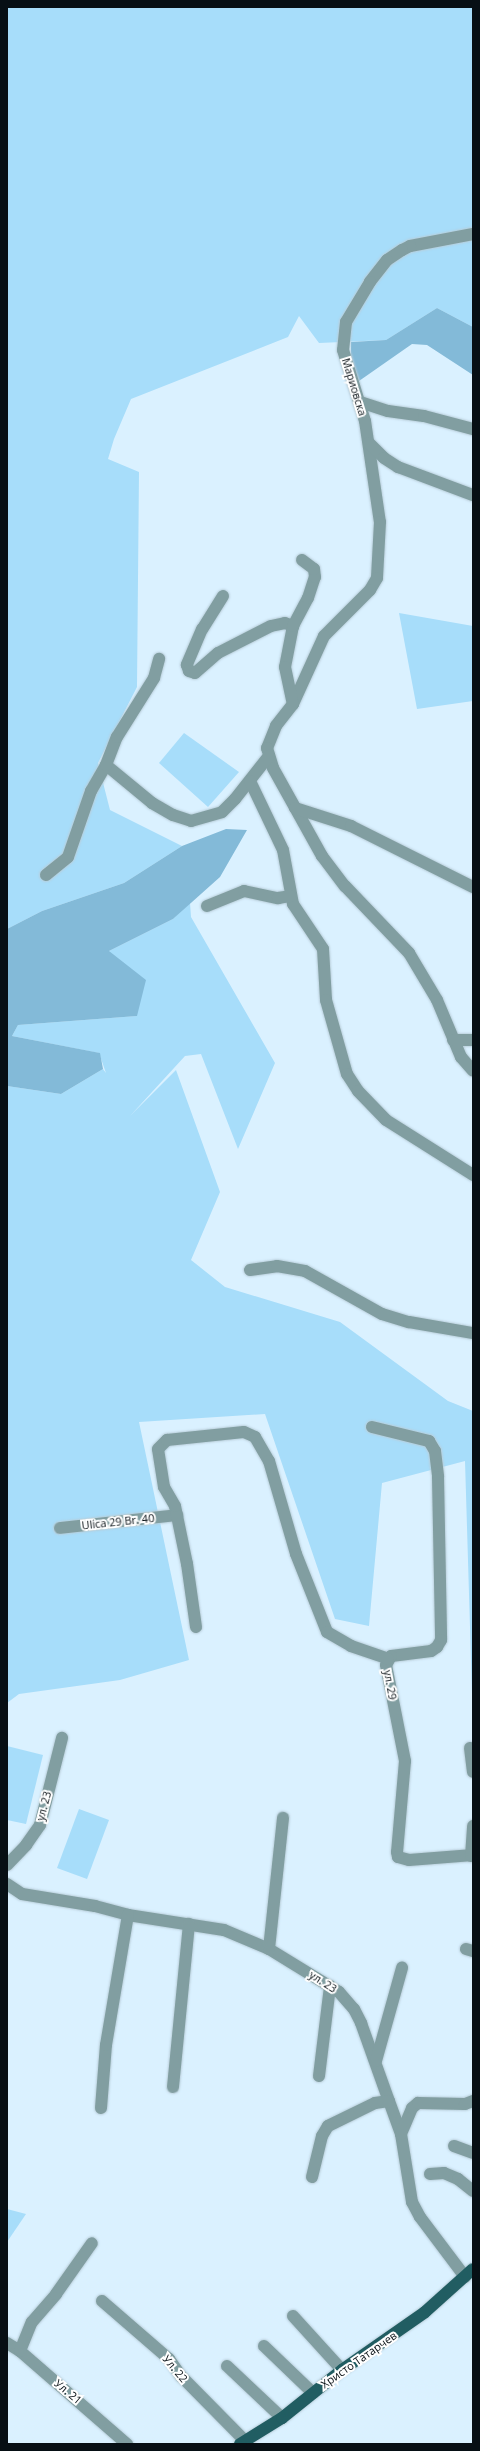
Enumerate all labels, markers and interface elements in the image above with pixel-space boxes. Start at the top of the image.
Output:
street label: Мариовска [339,357,369,417]
street label: Ulica 29 Br. 40 [81,1512,155,1532]
street label: ул. 29 [381,1669,399,1701]
street label: ул. 23 [34,1790,54,1822]
street label: ул. 23 [307,1968,339,1996]
street label: Христо Татарчев [319,2329,399,2391]
street label: Ул. 22 [160,2353,190,2385]
street label: Ул. 21 [52,2377,84,2407]

